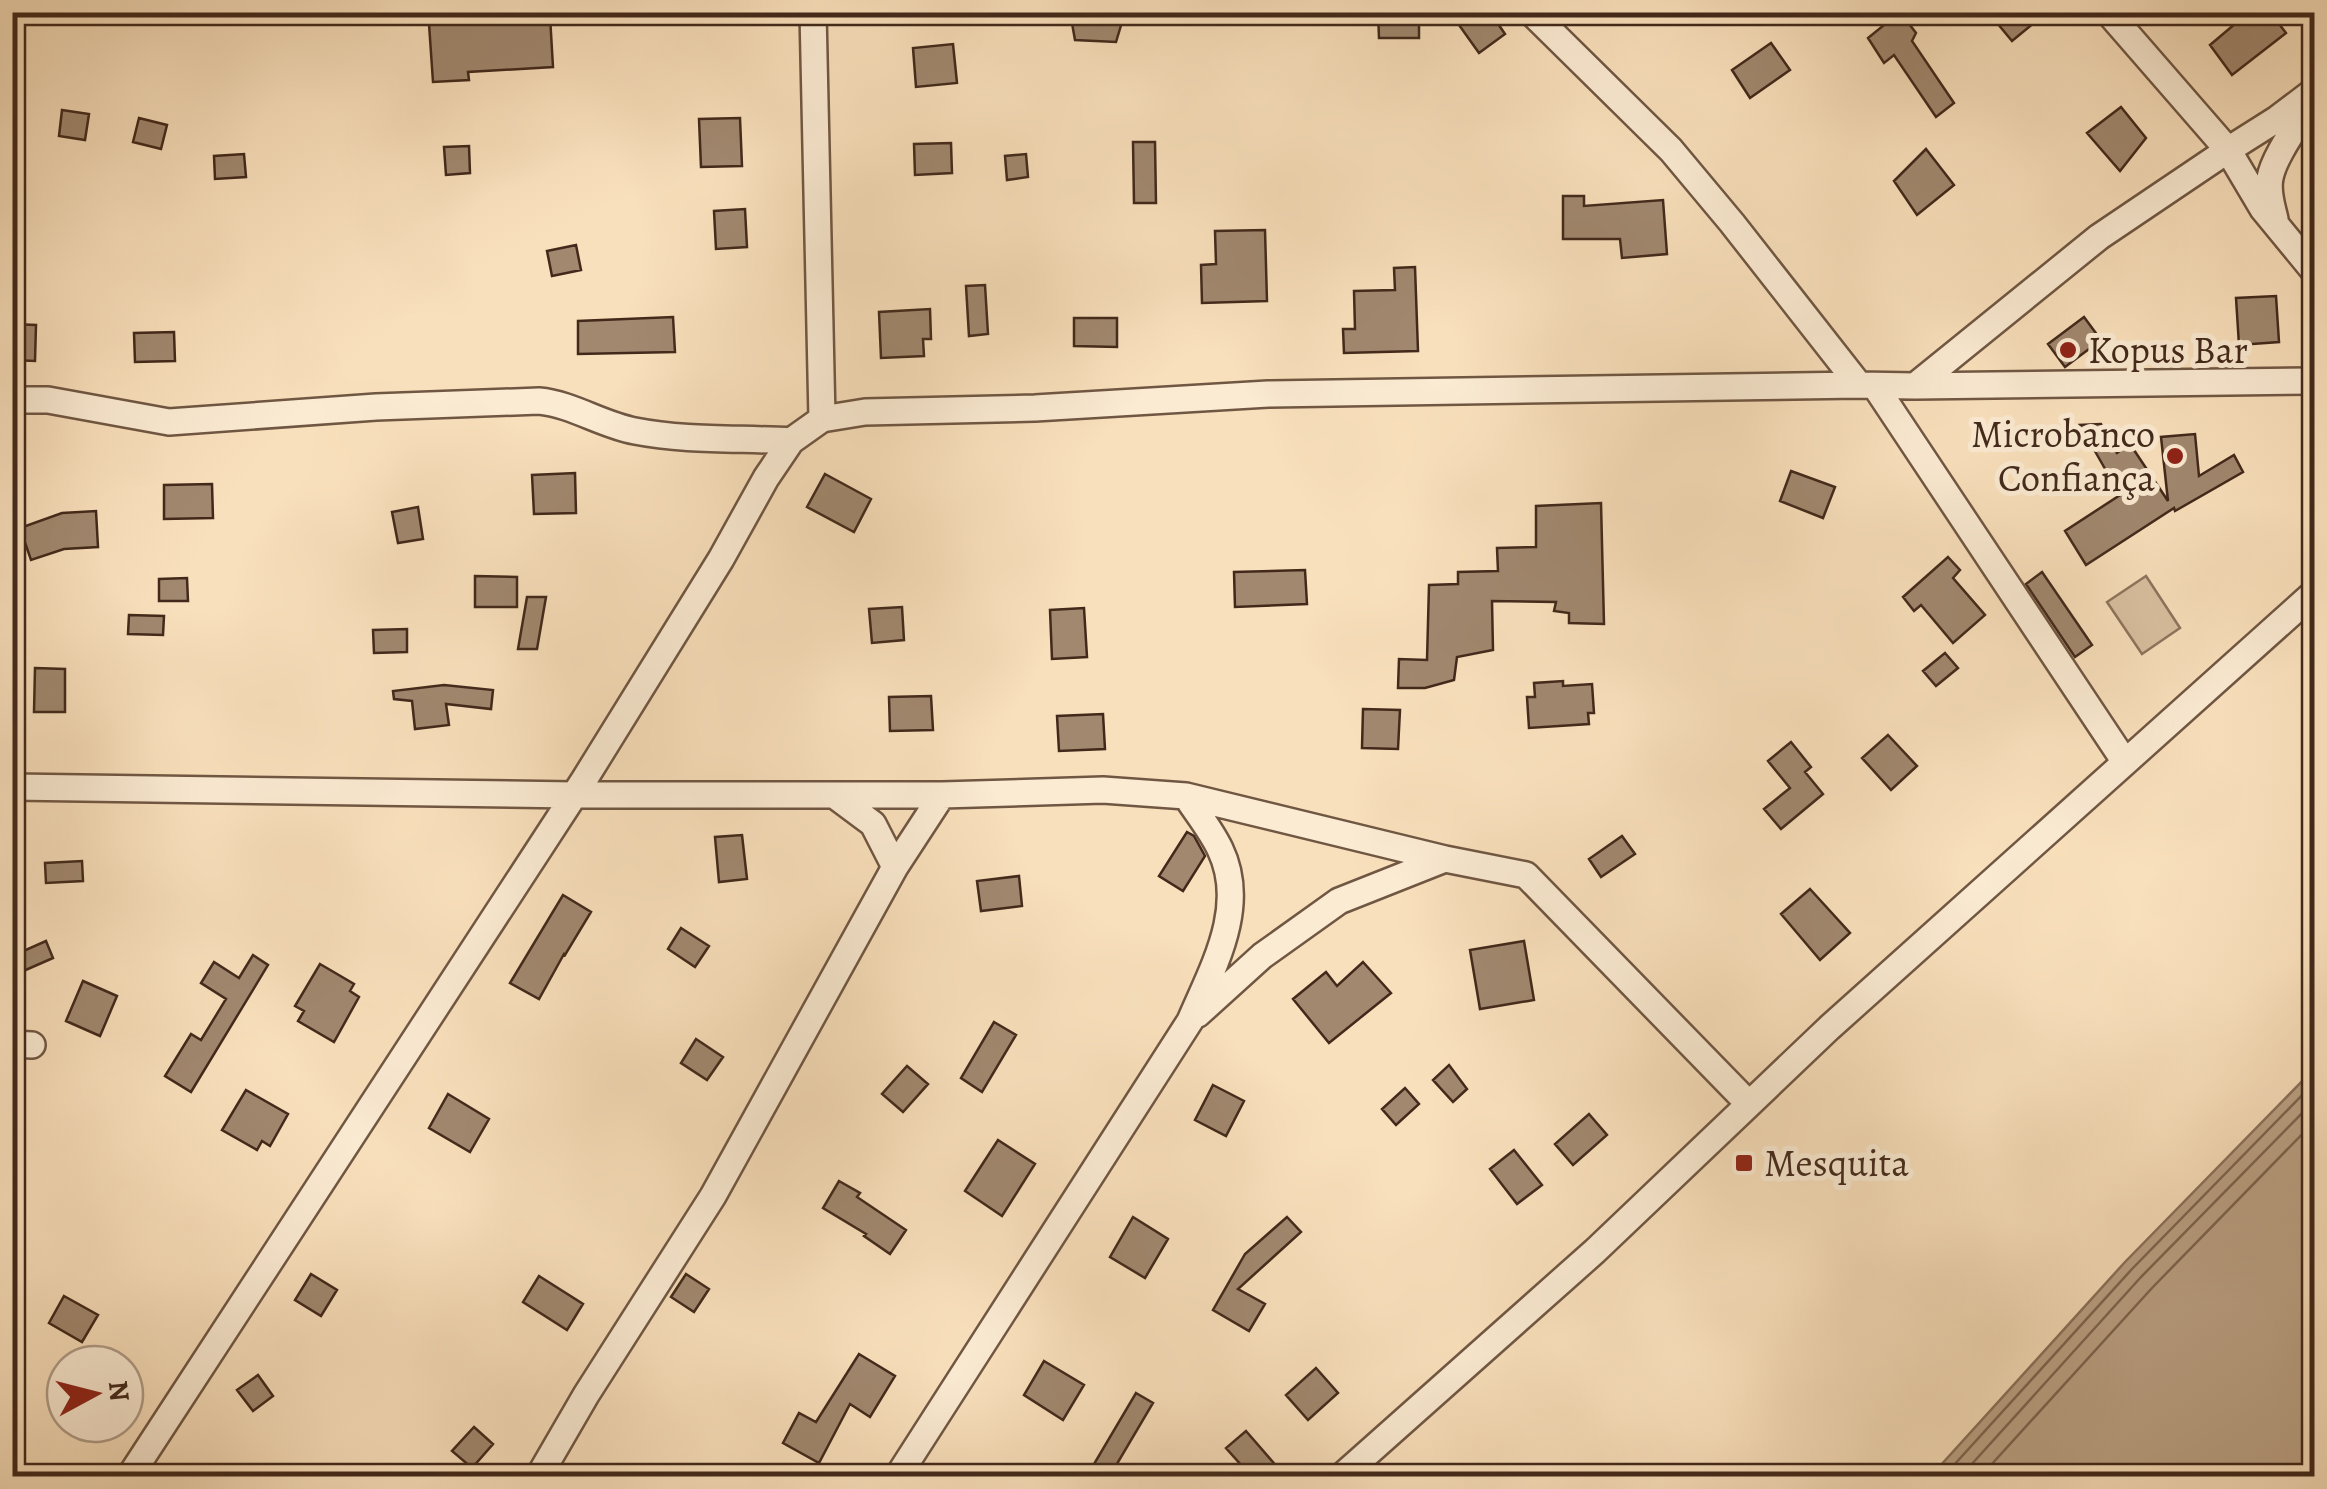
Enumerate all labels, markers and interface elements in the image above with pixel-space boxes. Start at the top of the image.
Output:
place label: Kopus Bar [2088,324,2248,376]
marker: Kopus Bar [2057,339,2079,361]
place label: Microbanco Confiança [1971,408,2155,504]
marker: Microbanco Confiança [2164,445,2186,467]
place label: Mesquita [1764,1137,1909,1189]
marker: Mesquita [1733,1152,1755,1174]
north arrow [45,1344,145,1444]
text: N [99,1379,139,1404]

